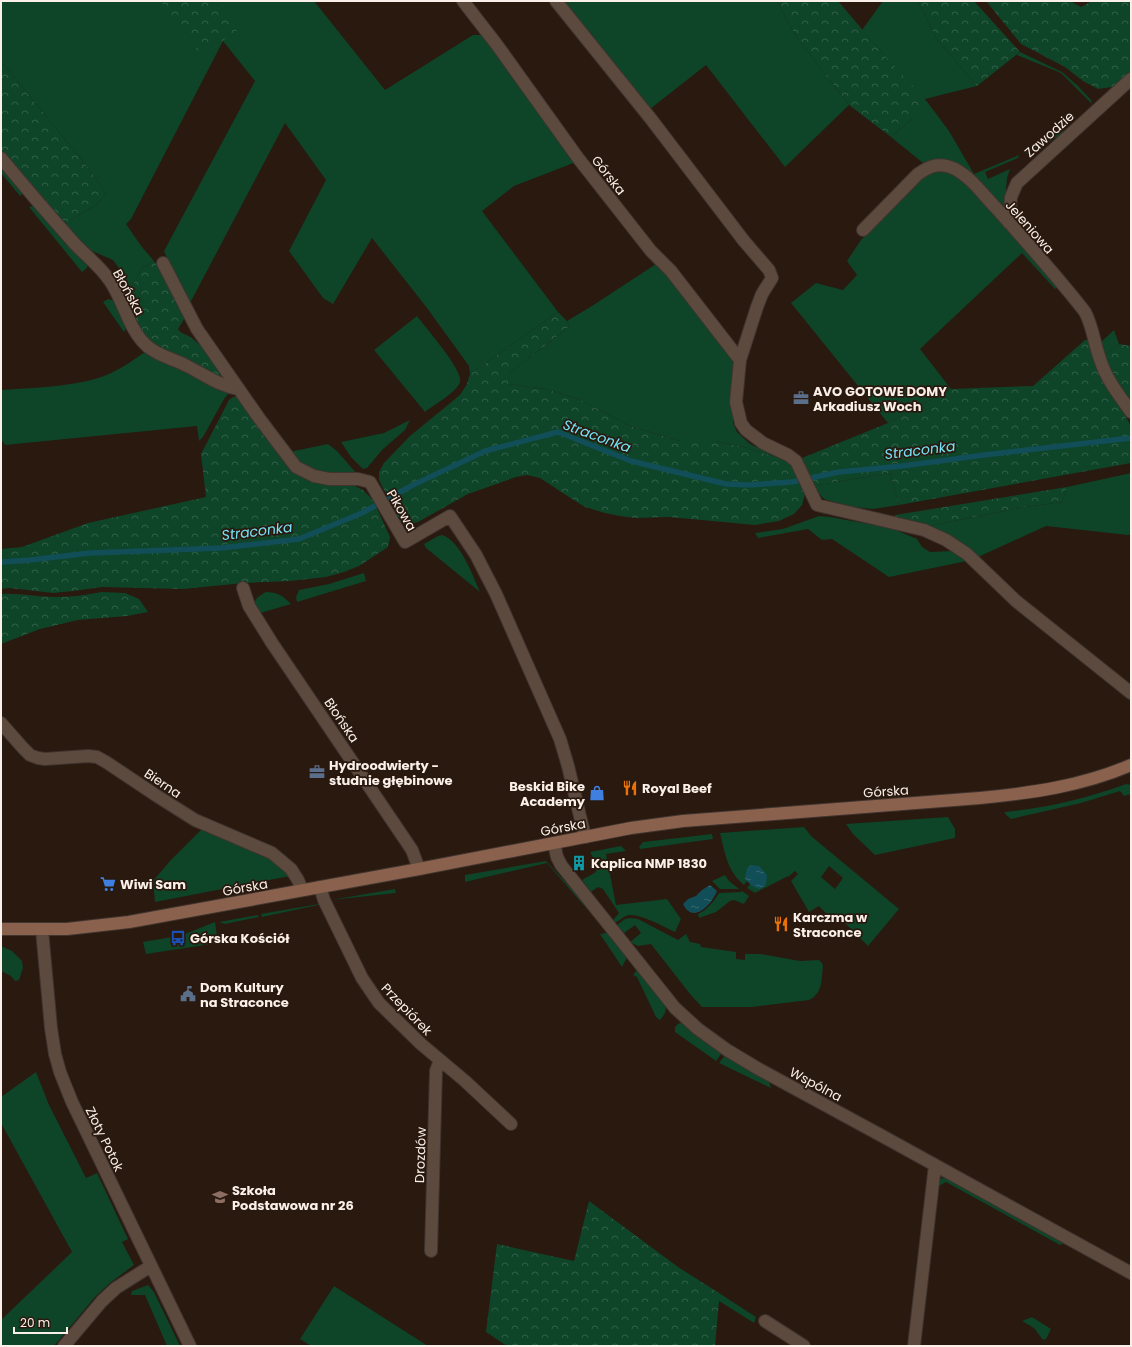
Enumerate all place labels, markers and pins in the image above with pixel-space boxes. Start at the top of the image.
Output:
place label: AVO GOTOWE DOMY Arkadiusz Woch [813,382,947,416]
office icon: AVO GOTOWE DOMY Arkadiusz Woch [792,389,810,407]
place label: Hydroodwierty - studnie głębinowe [329,756,452,790]
office icon: Hydroodwierty - studnie głębinowe [308,763,326,781]
place label: Beskid Bike Academy [509,777,586,811]
restaurant icon: Royal Beef [621,779,639,797]
place label: Royal Beef [642,779,712,798]
shop icon: Beskid Bike Academy [588,784,606,802]
building icon: Kaplica NMP 1830 [570,854,588,872]
place label: Kaplica NMP 1830 [591,854,707,873]
supermarket icon: Wiwi Sam [99,875,117,893]
place label: Wiwi Sam [120,875,186,894]
place label: Karczma w Straconce [793,908,868,942]
restaurant icon: Karczma w Straconce [772,915,790,933]
bus stop icon: Górska Kościół [169,929,187,947]
place label: Górska Kościół [190,929,290,948]
place label: Dom Kultury na Straconce [200,978,289,1012]
public building icon: Dom Kultury na Straconce [179,985,197,1003]
place label: Szkoła Podstawowa nr 26 [232,1181,354,1215]
school or university icon: Szkoła Podstawowa nr 26 [211,1188,229,1206]

